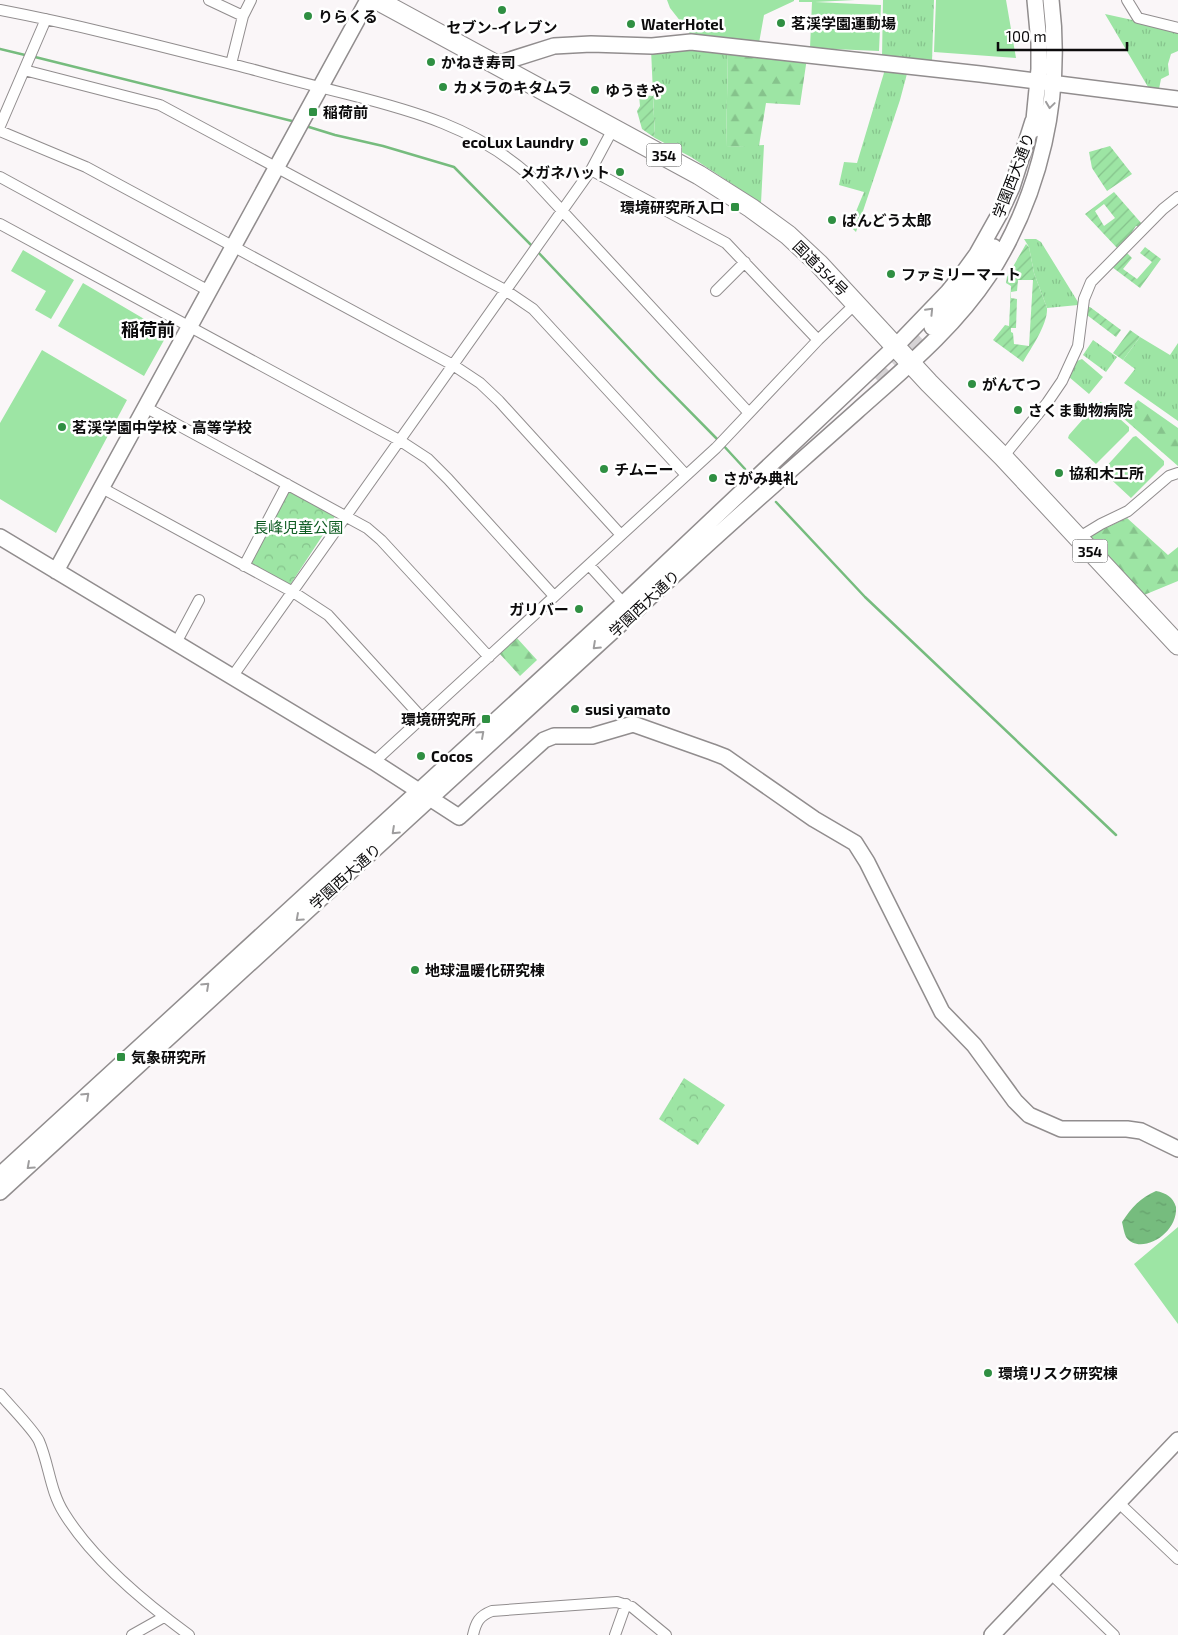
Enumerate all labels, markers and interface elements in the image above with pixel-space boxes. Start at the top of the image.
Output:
marker: セブン-イレブン [496,4,508,16]
place label: りらくる [318,7,378,25]
marker: りらくる [302,10,314,22]
place label: 茗渓学園運動場 [791,14,896,32]
place label: WaterHotel [641,15,724,33]
marker: 茗渓学園運動場 [775,17,787,29]
place label: セブン-イレブン [446,18,558,36]
marker: WaterHotel [625,18,637,30]
scale bar [998,20,1127,52]
text: 100 m [1006,27,1047,45]
place label: かねき寿司 [441,53,516,71]
marker: かねき寿司 [425,56,437,68]
place label: カメラのキタムラ [453,78,572,96]
marker: カメラのキタムラ [437,81,449,93]
place label: ゆうきや [605,81,665,99]
marker: ゆうきや [589,84,601,96]
one-way arrow [1045,102,1056,110]
place label: 稲荷前 [323,103,368,121]
marker: 稲荷前 [307,106,319,118]
street label: 学園西大通り [988,130,1038,220]
place label: ecoLux Laundry [462,133,574,152]
marker: ecoLux Laundry [578,136,590,148]
road number: 354 [646,144,682,166]
place label: メガネハット [520,163,610,181]
marker: メガネハット [614,166,626,178]
place label: 環境研究所入口 [620,198,725,216]
marker: 環境研究所入口 [729,201,741,213]
place label: ばんどう太郎 [842,211,932,229]
marker: ばんどう太郎 [826,214,838,226]
street label: 国道354号 [790,237,852,299]
place label: ファミリーマート [901,265,1021,283]
marker: ファミリーマート [885,268,897,280]
one-way arrow [924,308,933,317]
district label: 稲荷前 [121,318,175,340]
place label: がんてつ [982,375,1041,393]
marker: がんてつ [966,378,978,390]
place label: さくま動物病院 [1028,401,1133,419]
marker: さくま動物病院 [1012,404,1024,416]
place label: 茗渓学園中学校・高等学校 [72,418,252,436]
marker: 茗渓学園中学校・高等学校 [56,421,68,433]
place label: チムニー [614,460,674,478]
marker: チムニー [598,463,610,475]
place label: 協和木工所 [1069,464,1144,482]
marker: 協和木工所 [1053,467,1065,479]
place label: さがみ典礼 [723,469,798,487]
marker: さがみ典礼 [707,472,719,484]
park label: 長峰児童公園 [253,518,343,536]
road number: 354 [1072,540,1108,562]
street label: 学園西大通り [605,566,683,640]
place label: ガリバー [509,600,569,618]
marker: ガリバー [573,603,585,615]
one-way arrow [593,640,602,649]
place label: susi yamato [585,700,671,719]
marker: susi yamato [569,703,581,715]
place label: 環境研究所 [401,710,476,728]
marker: 環境研究所 [480,713,492,725]
one-way arrow [475,731,484,740]
place label: Cocos [431,747,473,765]
marker: Cocos [415,750,427,762]
one-way arrow [391,825,400,834]
street label: 学園西大通り [306,839,384,913]
one-way arrow [296,913,305,922]
place label: 地球温暖化研究棟 [425,961,545,979]
marker: 地球温暖化研究棟 [409,964,421,976]
one-way arrow [200,983,209,992]
place label: 気象研究所 [131,1048,206,1066]
marker: 気象研究所 [115,1051,127,1063]
one-way arrow [81,1093,90,1102]
one-way arrow [26,1160,35,1169]
place label: 環境リスク研究棟 [998,1364,1118,1382]
marker: 環境リスク研究棟 [982,1367,994,1379]

